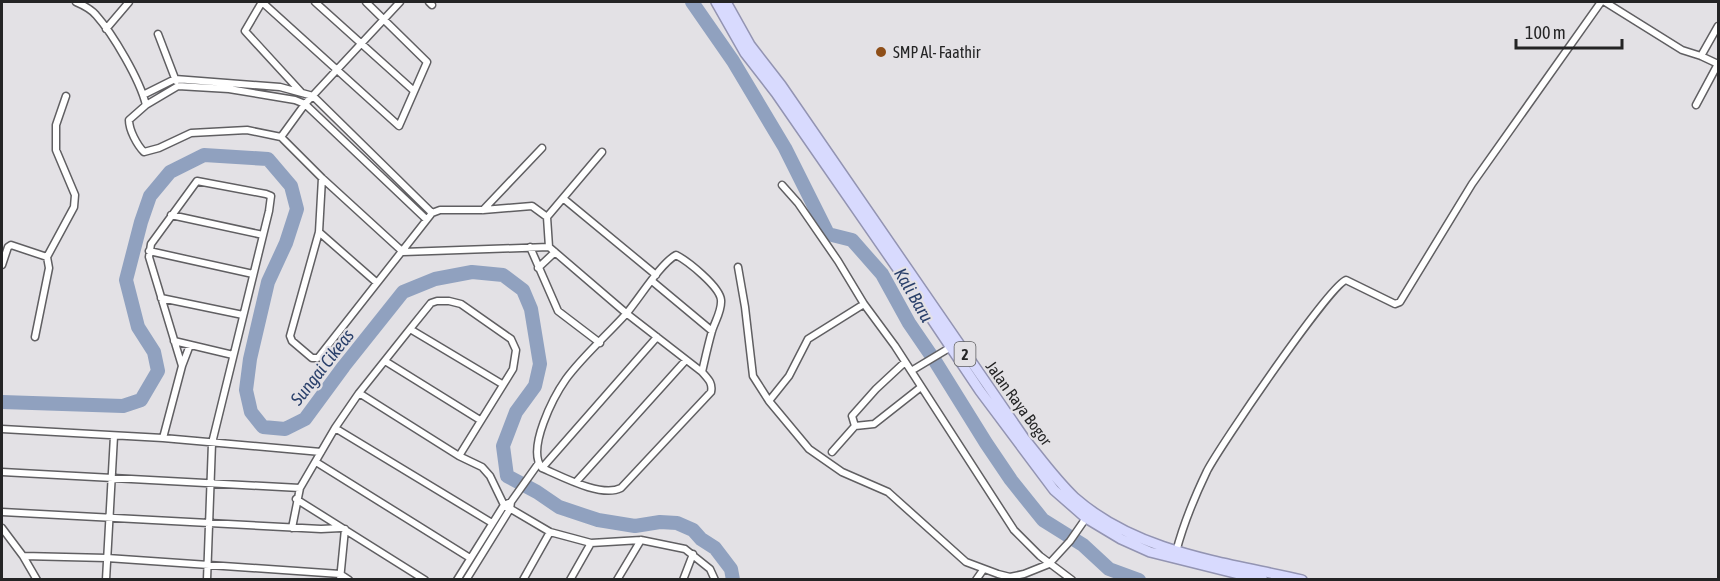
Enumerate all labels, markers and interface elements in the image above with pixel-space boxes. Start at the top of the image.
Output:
scale bar [1516,12,1622,50]
text: 100 m [1525,22,1566,43]
place label: SMP Al- Faathir [893,43,981,61]
marker: SMP Al- Faathir [874,45,888,59]
water label: Kali Baru [890,264,938,326]
water label: Sungai Cikeas [285,325,358,410]
road number: 2 [954,342,976,366]
street label: Jalan Raya Bogor [982,357,1056,449]

